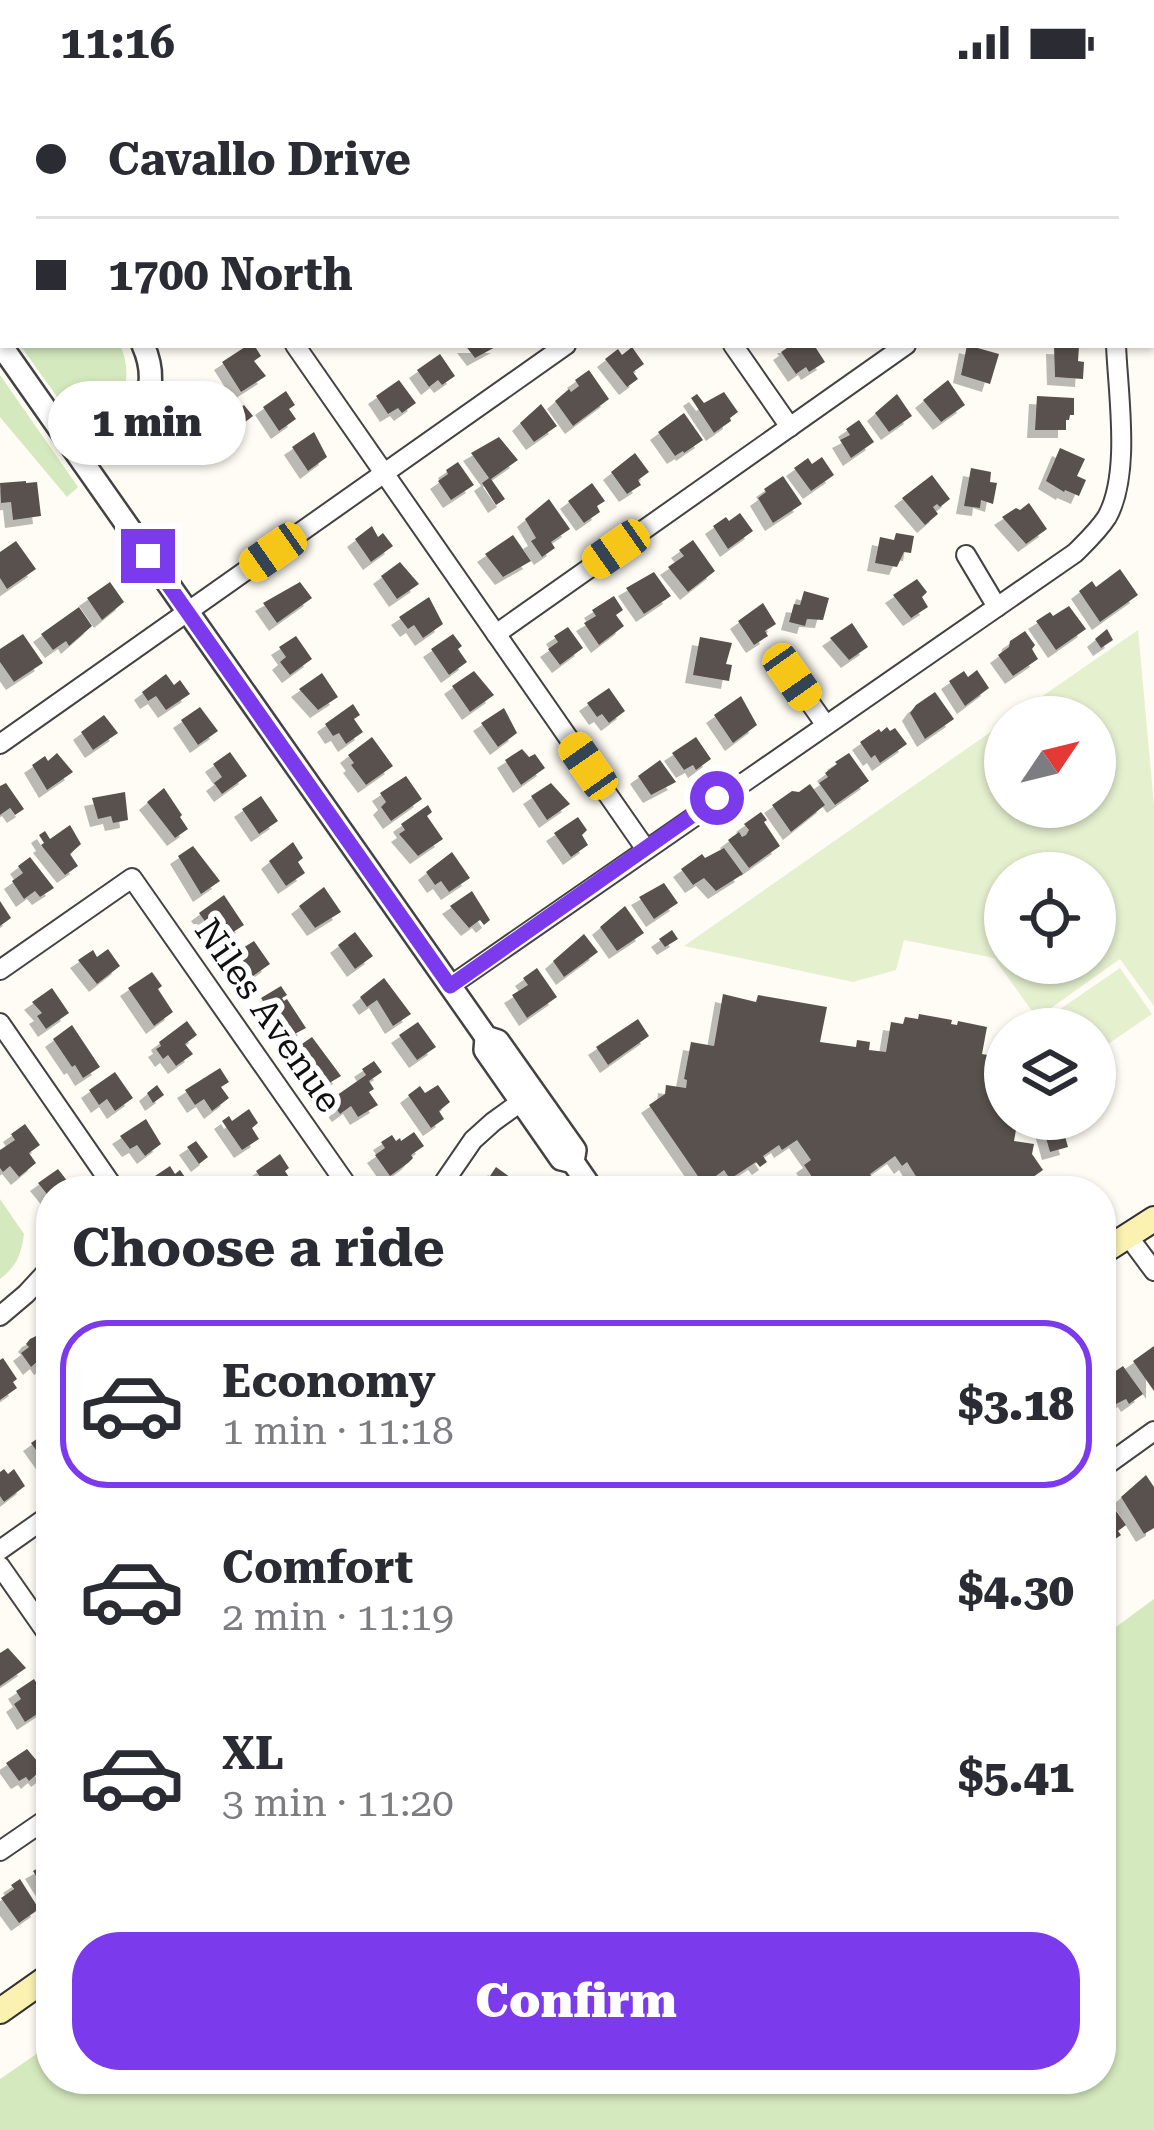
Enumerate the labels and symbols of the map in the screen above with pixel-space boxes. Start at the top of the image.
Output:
callout: 1 min [49,382,247,466]
car [576,514,656,584]
car [233,517,313,587]
route end [121,529,175,583]
car [757,637,827,717]
north arrow [984,696,1116,828]
car [553,726,623,806]
route start [690,771,744,825]
street label: Niles Avenue [186,911,350,1120]

